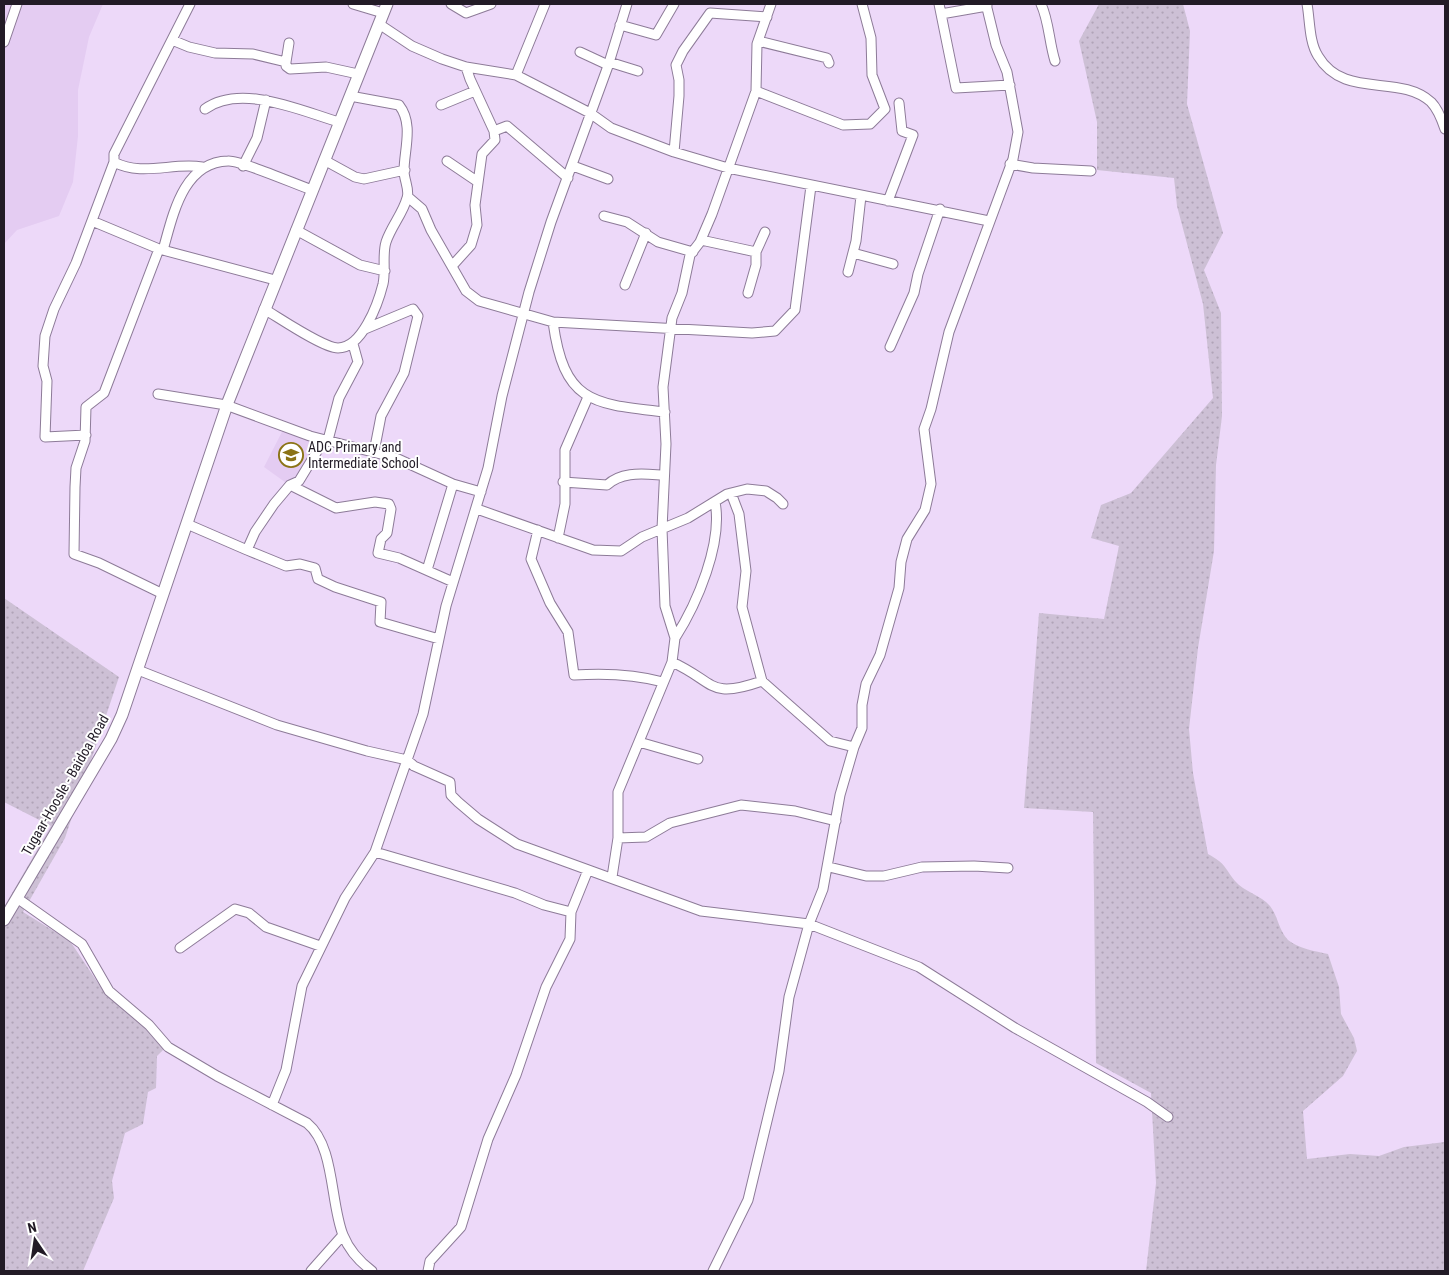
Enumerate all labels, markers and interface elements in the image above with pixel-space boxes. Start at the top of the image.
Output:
place label: ADC Primary and Intermediate School [308,439,419,471]
school or university icon: ADC Primary and Intermediate School [278,442,304,468]
street label: Tugaar-Hoosle - Baidoa Road [18,712,112,858]
north arrow [10,1215,60,1265]
text: N [26,1219,38,1236]

